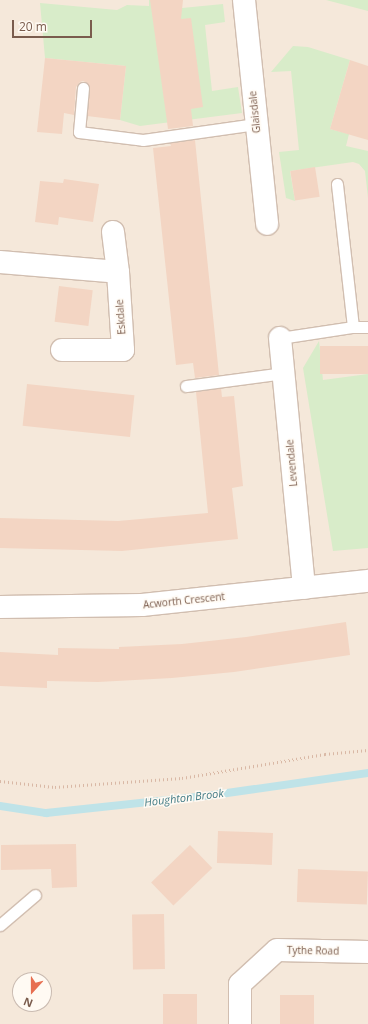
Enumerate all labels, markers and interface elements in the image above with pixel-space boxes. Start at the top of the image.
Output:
scale bar [14,12,94,38]
text: 20 m [19,18,47,35]
street label: Glaisdale [247,90,263,134]
street label: Eskdale [114,299,128,335]
street label: Levendale [284,439,300,487]
street label: Acworth Crescent [143,591,225,611]
water label: Houghton Brook [144,787,224,809]
street label: Tythe Road [287,945,339,957]
north arrow [12,972,52,1012]
text: N [21,994,35,1011]

